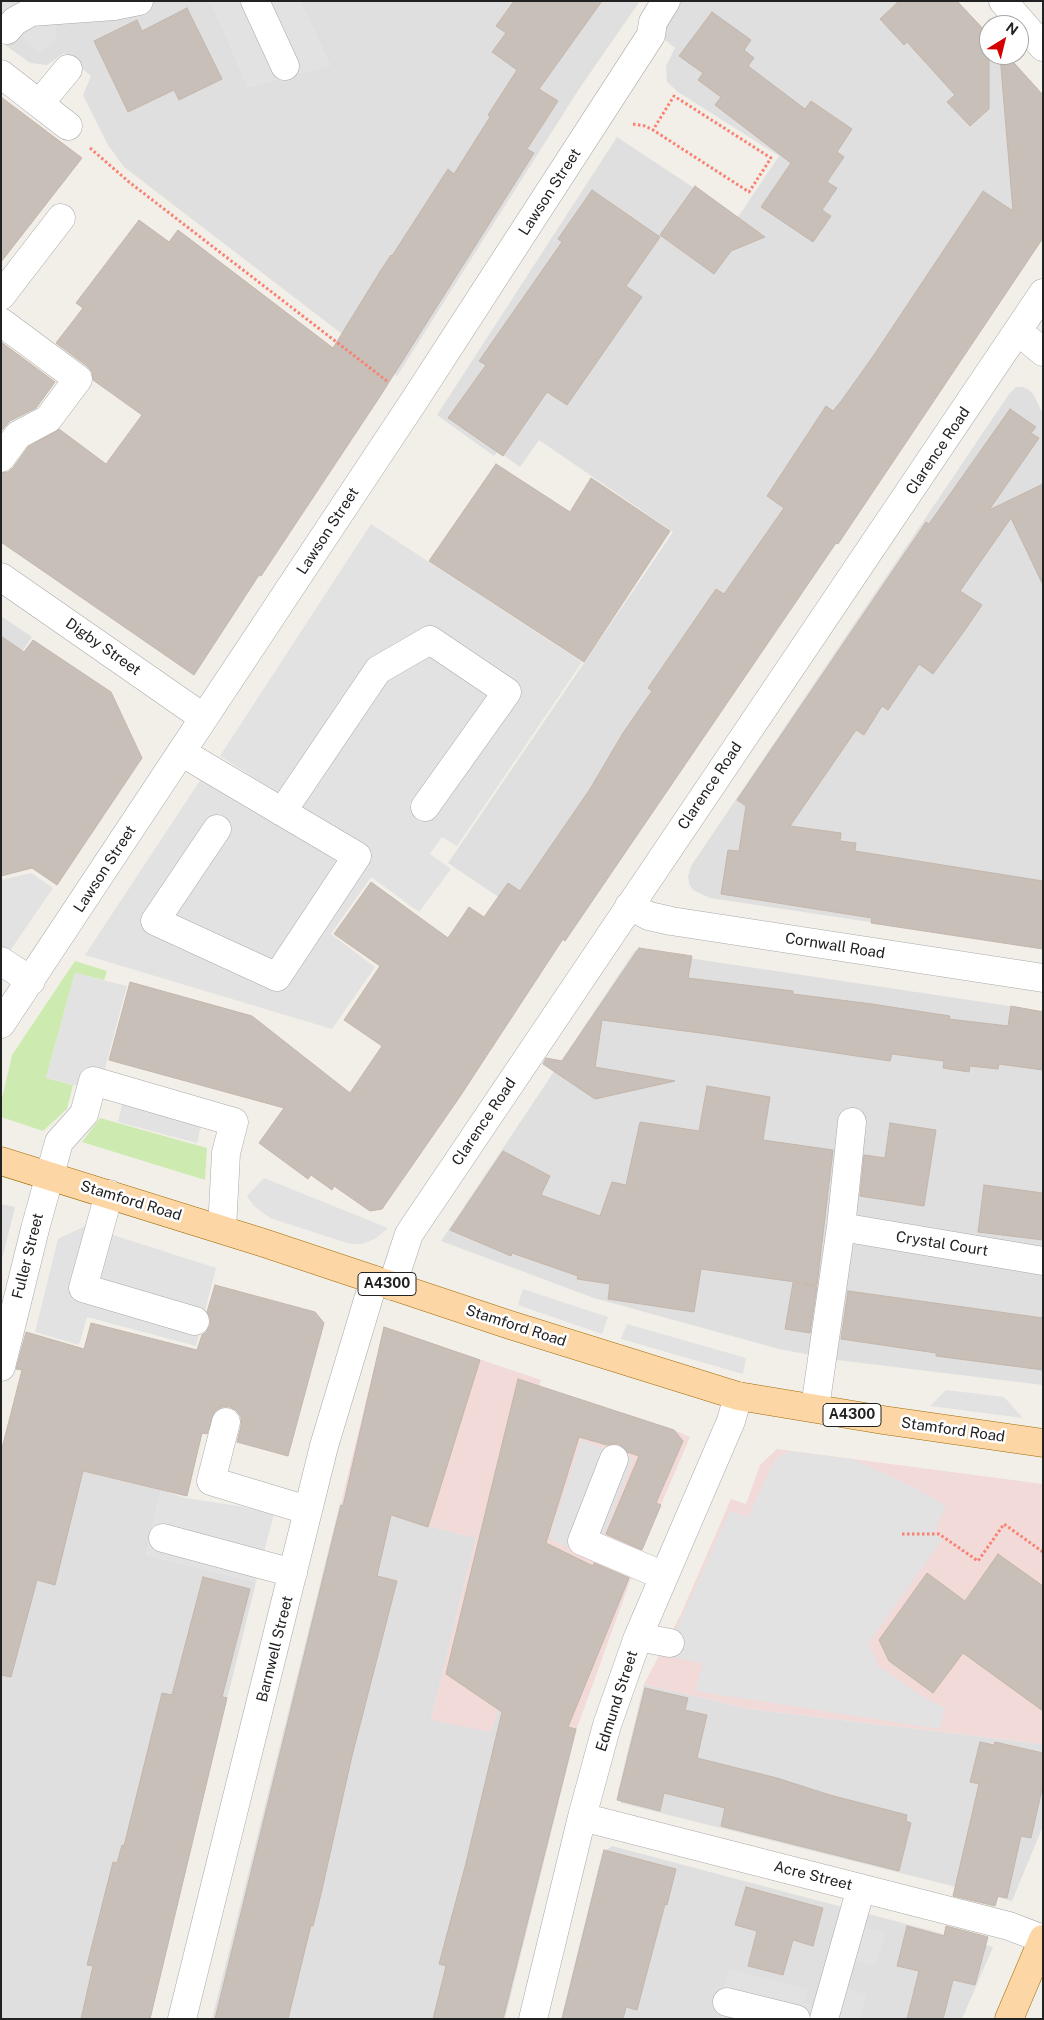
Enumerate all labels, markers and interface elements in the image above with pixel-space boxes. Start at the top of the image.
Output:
north arrow [979,15,1029,65]
text: N [1003,19,1021,38]
street label: Lawson Street [515,145,585,239]
street label: Clarence Road [902,404,974,498]
street label: Lawson Street [293,484,363,578]
street label: Digby Street [62,614,144,680]
street label: Clarence Road [674,739,746,833]
street label: Lawson Street [70,822,140,916]
street label: Cornwall Road [784,929,886,963]
street label: Clarence Road [448,1075,520,1169]
street label: Stamford Road [78,1177,184,1225]
street label: Fuller Street [9,1211,47,1301]
street label: Crystal Court [895,1228,989,1260]
road number: A4300 [358,1272,416,1296]
street label: Stamford Road [463,1301,569,1351]
road number: A4300 [823,1404,881,1426]
street label: Stamford Road [900,1414,1006,1446]
street label: Barnwell Street [253,1594,297,1704]
street label: Edmund Street [592,1648,642,1754]
street label: Acre Street [772,1858,854,1894]

